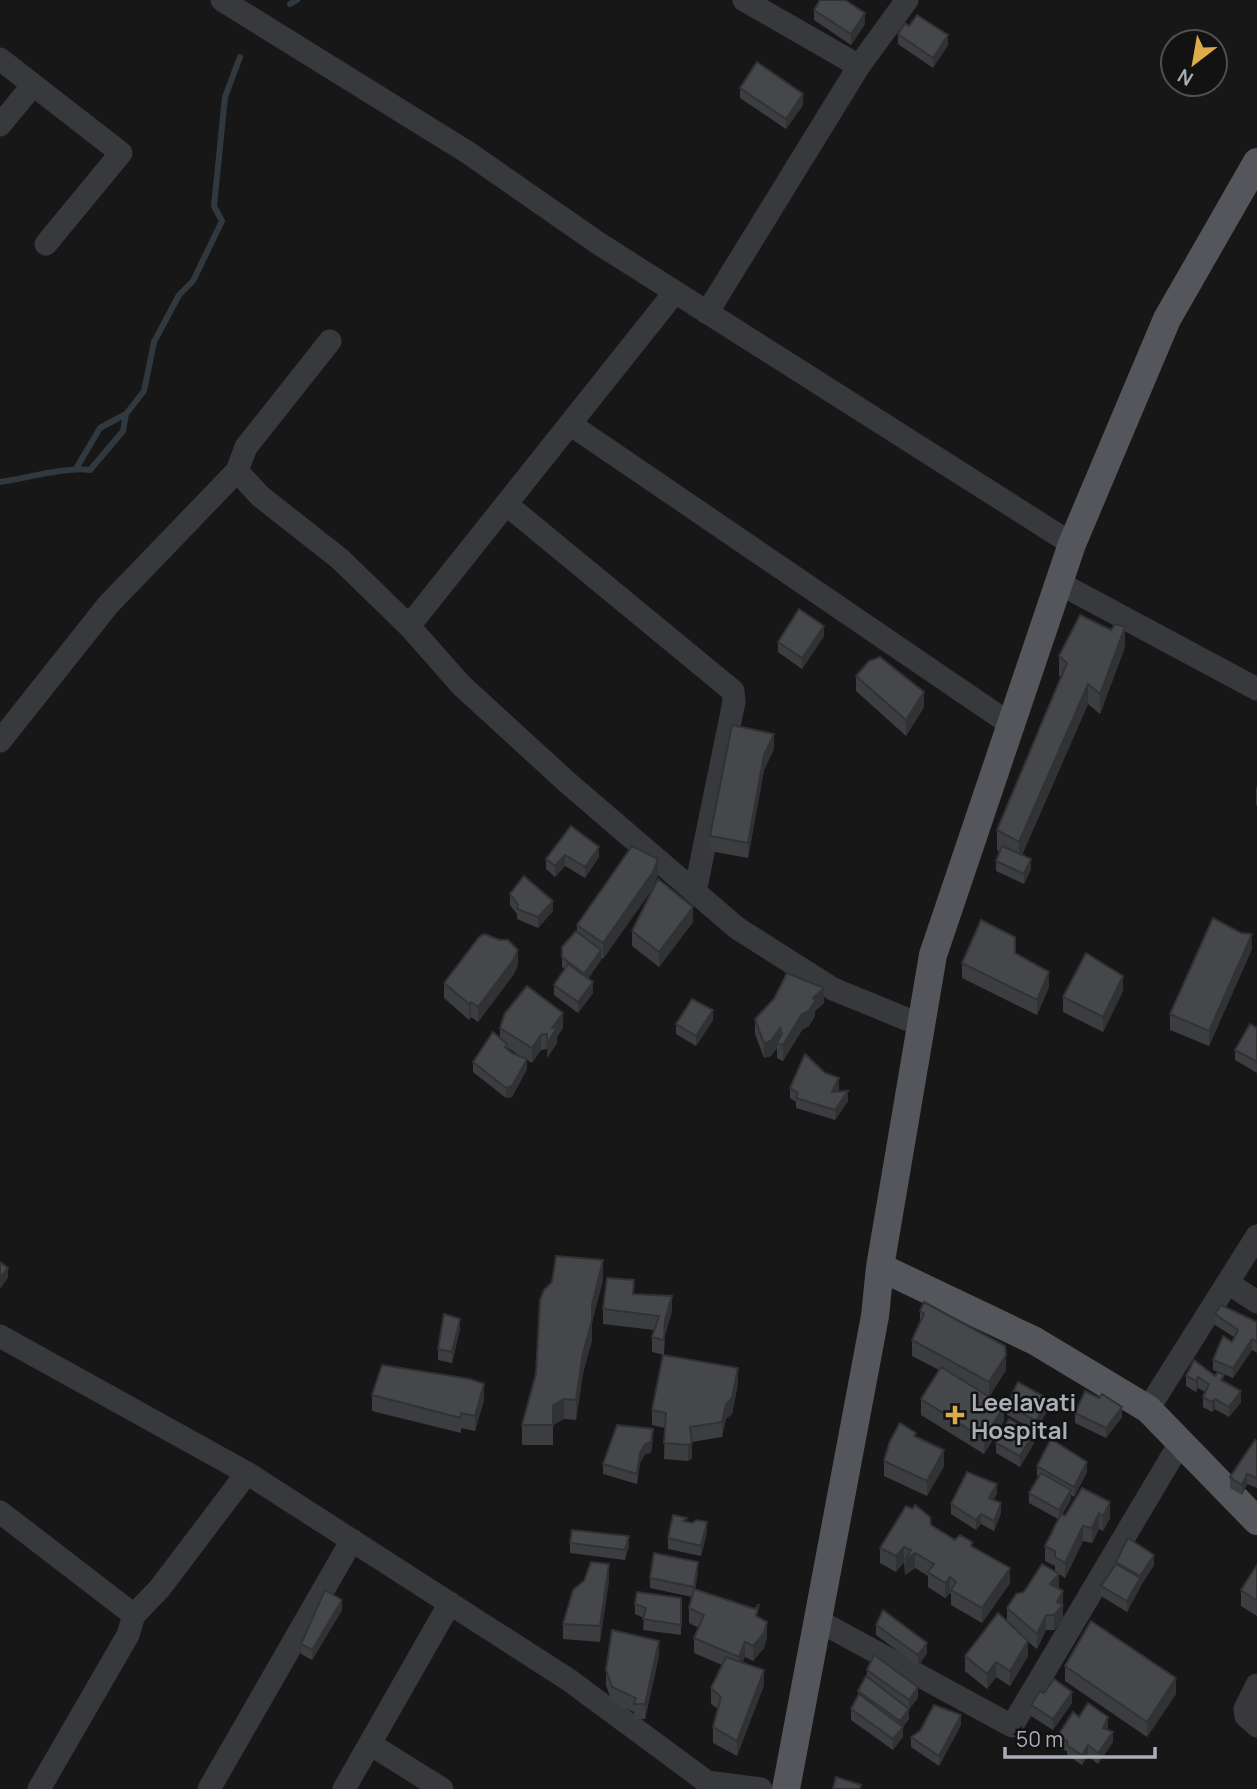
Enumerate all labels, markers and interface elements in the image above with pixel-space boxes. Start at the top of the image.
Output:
north arrow [1159,28,1229,98]
text: N [1173,63,1198,92]
place label: Leelavati Hospital [971,1385,1076,1446]
marker: Leelavati Hospital [945,1405,965,1425]
scale bar [1005,1716,1156,1760]
text: 50 m [1016,1725,1063,1753]

